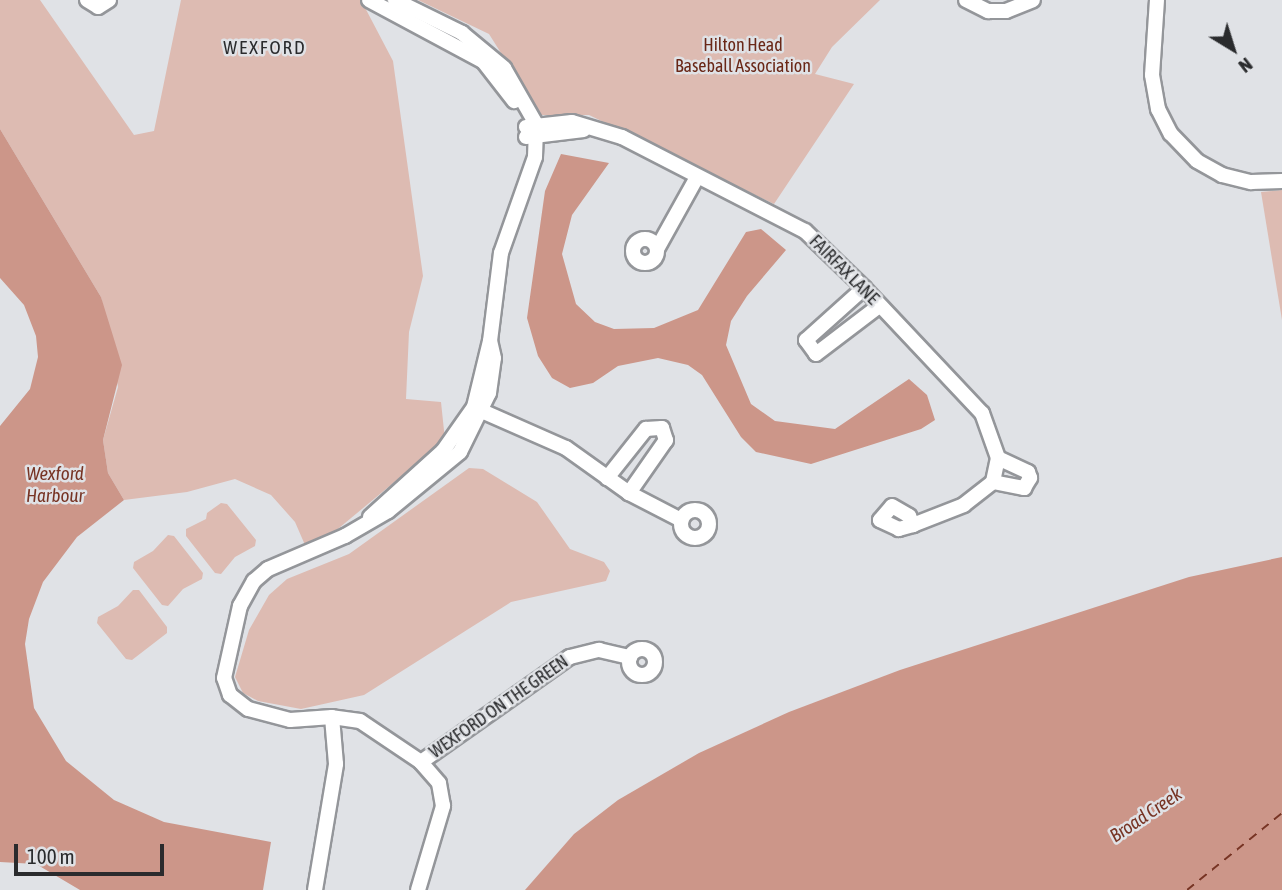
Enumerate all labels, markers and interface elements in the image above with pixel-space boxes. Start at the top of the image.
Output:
north arrow [1198,14,1268,84]
park label: Hilton Head Baseball Association [675,35,811,78]
district label: WEXFORD [224,37,306,59]
text: N [1235,53,1257,78]
street label: FAIRFAX LANE [805,231,883,309]
water label: Wexford Harbour [26,463,84,507]
street label: WEXFORD ON THE GREEN [425,651,573,763]
water label: Broad Creek [1106,783,1186,847]
scale bar [18,830,168,874]
text: 100 m [27,844,75,868]

